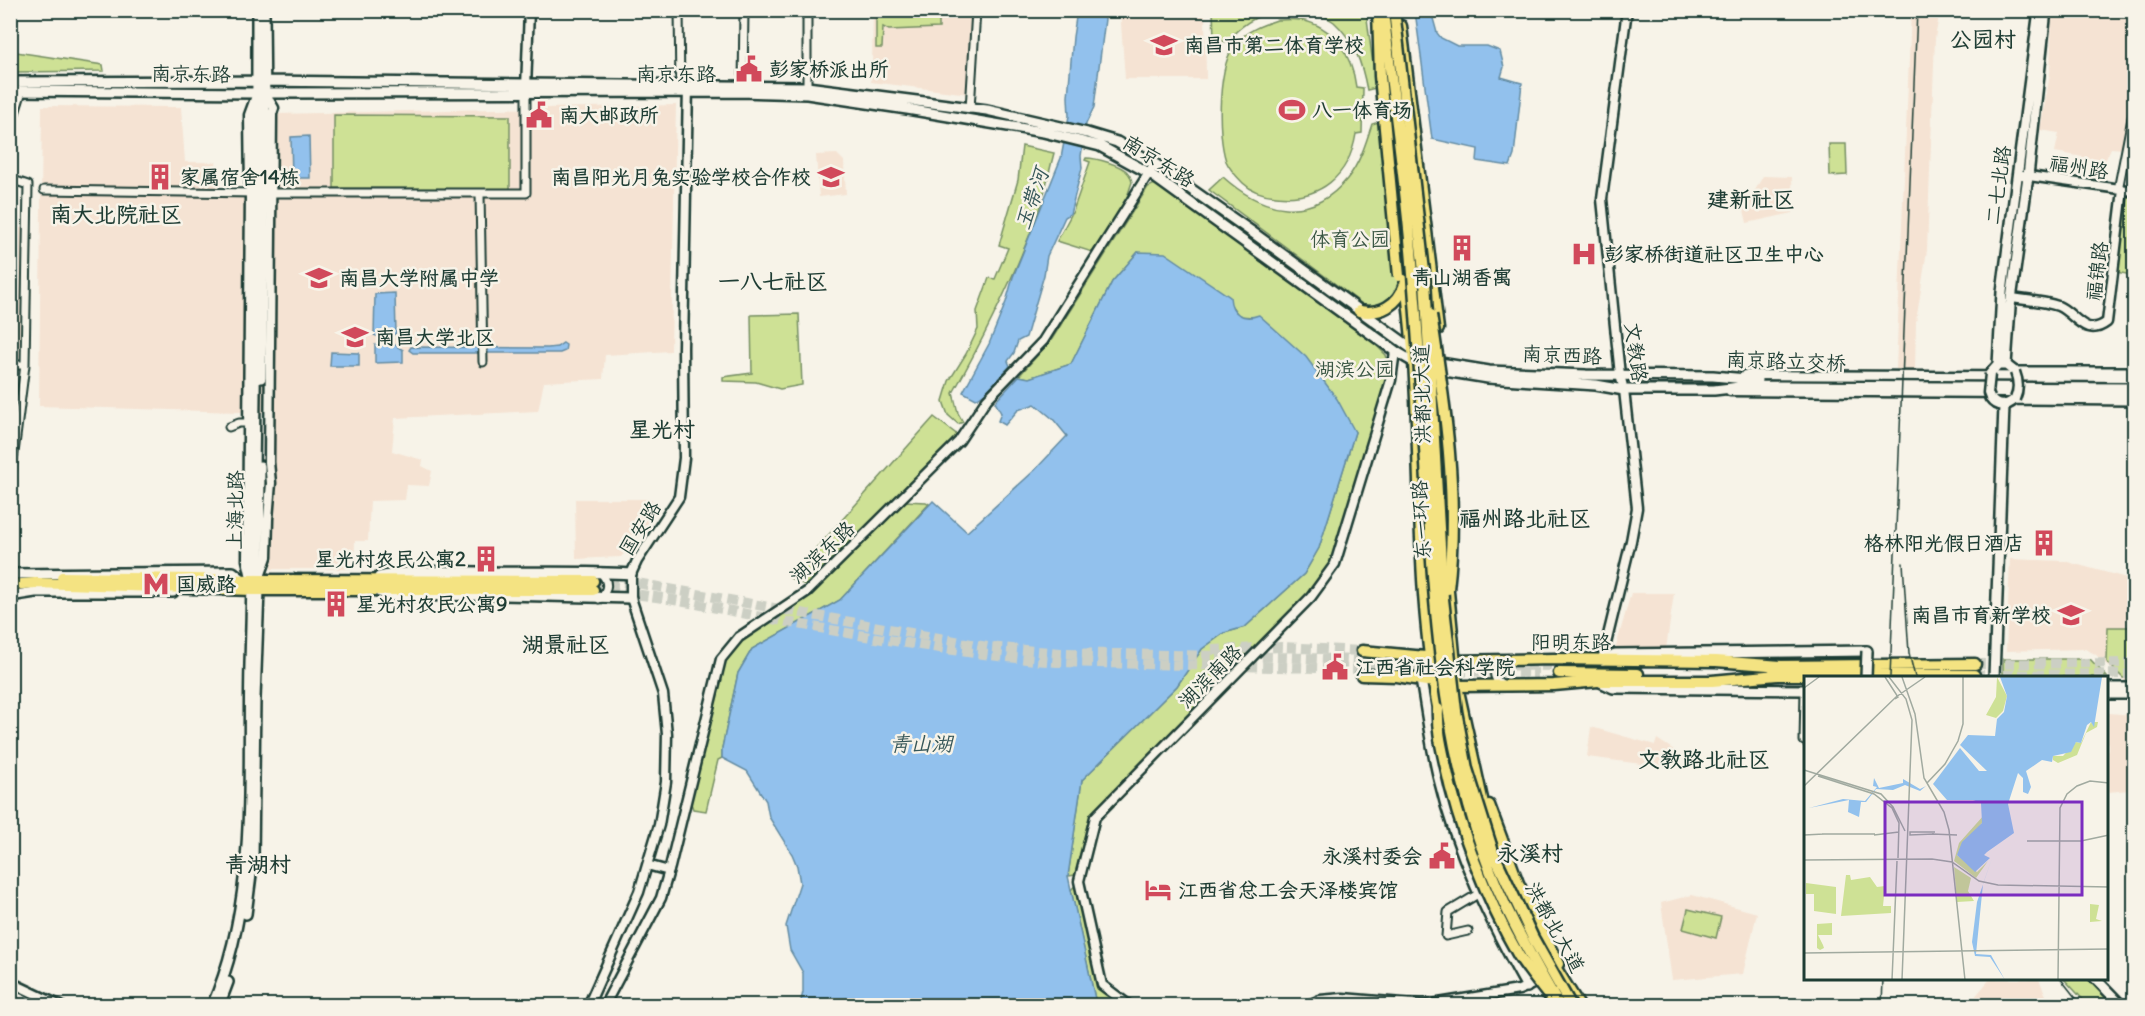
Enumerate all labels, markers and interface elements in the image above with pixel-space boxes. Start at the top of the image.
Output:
district label: 公园村 [1950,25,2016,53]
school or university icon: 南昌市第二体育学校 [1149,30,1179,60]
place label: 南昌市第二体育学校 [1184,32,1364,57]
public building icon: 彭家桥派出所 [734,54,764,84]
place label: 彭家桥派出所 [769,56,889,81]
street label: 南京东路 [151,60,232,87]
street label: 南京东路 [636,61,717,86]
sports icon: 八一体育场 [1277,95,1307,125]
place label: 八一体育场 [1312,97,1412,122]
public building icon: 南大邮政所 [524,100,554,130]
place label: 南大邮政所 [559,102,659,127]
street label: 南京东路 [1119,129,1201,193]
street label: 二七北路 [1980,143,2016,226]
street label: 福州路 [2047,149,2112,184]
building icon: 家属宿舍14栋 [145,162,175,192]
school or university icon: 南昌阳光月兔实验学校合作校 [816,162,846,192]
water label: 玉带河 [1009,162,1056,233]
place label: 家属宿舍14栋 [180,164,300,189]
place label: 南昌阳光月兔实验学校合作校 [551,164,811,189]
district label: 建新社区 [1707,185,1795,213]
district label: 南大北院社区 [50,200,182,228]
park label: 体育公园 [1310,226,1390,251]
building icon: 青山湖香寓 [1447,233,1477,263]
hospital icon: 彭家桥街道社区卫生中心 [1569,239,1599,269]
street label: 福锦路 [2080,239,2113,302]
place label: 彭家桥街道社区卫生中心 [1604,241,1824,266]
school or university icon: 南昌大学附属中学 [304,263,334,293]
place label: 青山湖香寓 [1412,264,1512,289]
place label: 南昌大学附属中学 [339,265,499,290]
district label: 一八七社区 [718,267,828,295]
street label: 文教路 [1620,320,1653,384]
school or university icon: 南昌大学北区 [340,322,370,352]
place label: 南昌大学北区 [375,324,495,349]
street label: 南京西路 [1522,341,1603,368]
street label: 洪都北大道 [1408,344,1435,444]
street label: 南京路立交桥 [1726,346,1846,375]
park label: 湖滨公园 [1315,356,1395,381]
district label: 星光村 [629,415,695,443]
street label: 上海北路 [221,469,248,550]
street label: 东一环路 [1406,478,1435,561]
street label: 国安路 [613,495,667,560]
district label: 福州路北社区 [1459,504,1591,532]
street label: 湖滨东路 [784,515,860,588]
building icon: 格林阳光假日酒店 [2029,528,2059,558]
place label: 格林阳光假日酒店 [1864,530,2024,555]
building icon: 星光村农民公寓2 [471,544,501,574]
place label: 星光村农民公寓2 [315,546,466,571]
metro station icon: 国威路 [141,569,171,599]
place label: 国威路 [176,571,236,596]
building icon: 星光村农民公寓9 [321,589,351,619]
place label: 星光村农民公寓9 [356,591,508,616]
school or university icon: 南昌市育新学校 [2056,600,2086,630]
place label: 南昌市育新学校 [1911,602,2051,627]
street label: 阳明东路 [1531,629,1612,654]
district label: 湖景社区 [522,630,610,658]
street label: 湖滨南路 [1173,638,1247,713]
public building icon: 江西省社会科学院 [1320,652,1350,682]
place label: 江西省社会科学院 [1355,654,1515,679]
inset map [1804,676,2109,980]
water label: 青山湖 [890,730,954,757]
district label: 文教路北社区 [1638,745,1770,773]
district label: 永溪村 [1497,839,1563,867]
public building icon: 永溪村委会 [1427,841,1457,871]
place label: 永溪村委会 [1322,843,1422,868]
district label: 青湖村 [225,850,291,878]
hotel icon: 江西省总工会天泽楼宾馆 [1143,875,1173,905]
place label: 江西省总工会天泽楼宾馆 [1178,877,1398,902]
street label: 洪都北大道 [1520,877,1591,977]

